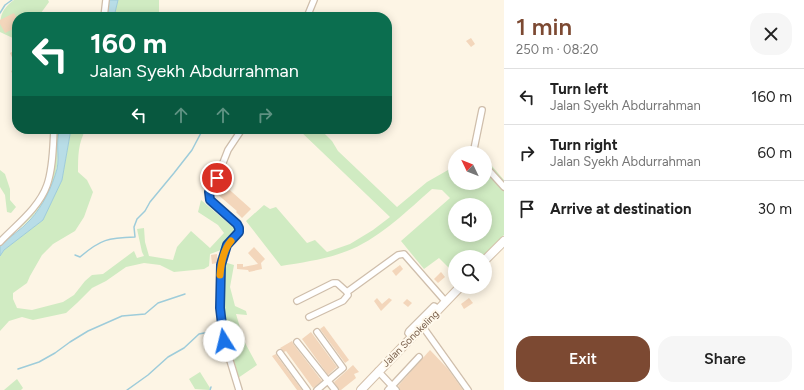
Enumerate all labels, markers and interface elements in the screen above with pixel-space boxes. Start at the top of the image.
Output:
text: 1 min [516,12,572,41]
button: close [750,13,792,55]
text: 160 m [90,26,167,60]
icon: left [24,28,76,80]
text: 250 m · 08:20 [516,42,598,57]
text: Jalan Syekh Abdurrahman [90,60,299,82]
text: Turn left [550,80,608,98]
icon: left [516,86,538,108]
text: 160 m [751,88,792,106]
text: Jalan Syekh Abdurrahman [550,98,701,113]
icon: left [128,104,150,126]
icon: ahead [170,104,192,126]
icon: ahead [212,104,234,126]
icon: right [254,104,276,126]
text: Turn right [550,136,618,154]
icon: right [516,142,538,164]
text: 60 m [757,144,792,162]
north arrow [448,146,492,190]
map controls [448,146,492,294]
text: Jalan Syekh Abdurrahman [550,154,701,169]
pin [200,161,234,195]
icon: arrive [206,167,228,189]
button: sound [448,198,492,242]
icon: arrive [516,198,538,220]
text: Arrive at destination [550,200,691,218]
text: 30 m [758,200,792,218]
button: search [448,250,492,294]
street label: Jalan Sonokeling [379,307,442,369]
position arrow [203,320,245,362]
button: Exit [516,336,650,382]
button: Share [658,336,792,382]

